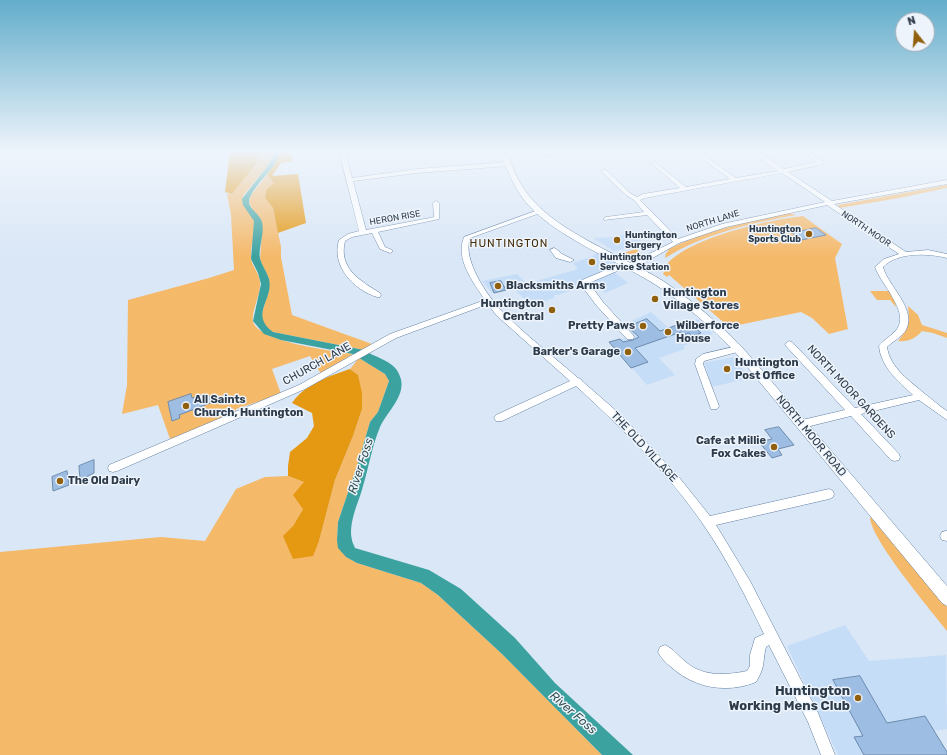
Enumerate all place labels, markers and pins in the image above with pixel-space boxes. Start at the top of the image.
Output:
place label: Huntington Sports Club [748,224,801,245]
marker: Huntington Sports Club [804,229,814,239]
place label: Huntington Surgery [625,230,677,251]
marker: Huntington Surgery [612,235,622,245]
place label: Huntington Service Station [600,252,669,273]
marker: Huntington Service Station [587,257,597,267]
place label: Blacksmiths Arms [506,279,605,293]
marker: Blacksmiths Arms [493,281,503,291]
place label: Huntington Village Stores [663,286,739,312]
marker: Huntington Village Stores [650,294,660,304]
place label: Huntington Central [480,297,544,323]
marker: Huntington Central [547,305,557,315]
place label: Pretty Paws [568,319,635,333]
place label: Wilberforce House [676,319,739,345]
marker: Pretty Paws [638,321,648,331]
marker: Wilberforce House [663,327,673,337]
place label: Barker's Garage [533,345,620,359]
marker: Barker's Garage [623,347,633,357]
place label: Huntington Post Office [735,356,799,382]
marker: Huntington Post Office [722,364,732,374]
place label: All Saints Church, Huntington [194,393,303,419]
marker: All Saints Church, Huntington [181,401,191,411]
place label: Cafe at Millie Fox Cakes [696,434,766,460]
marker: Cafe at Millie Fox Cakes [769,442,779,452]
place label: The Old Dairy [68,474,140,488]
marker: The Old Dairy [55,476,65,486]
place label: Huntington Working Mens Club [729,683,850,714]
marker: Huntington Working Mens Club [853,693,863,703]

